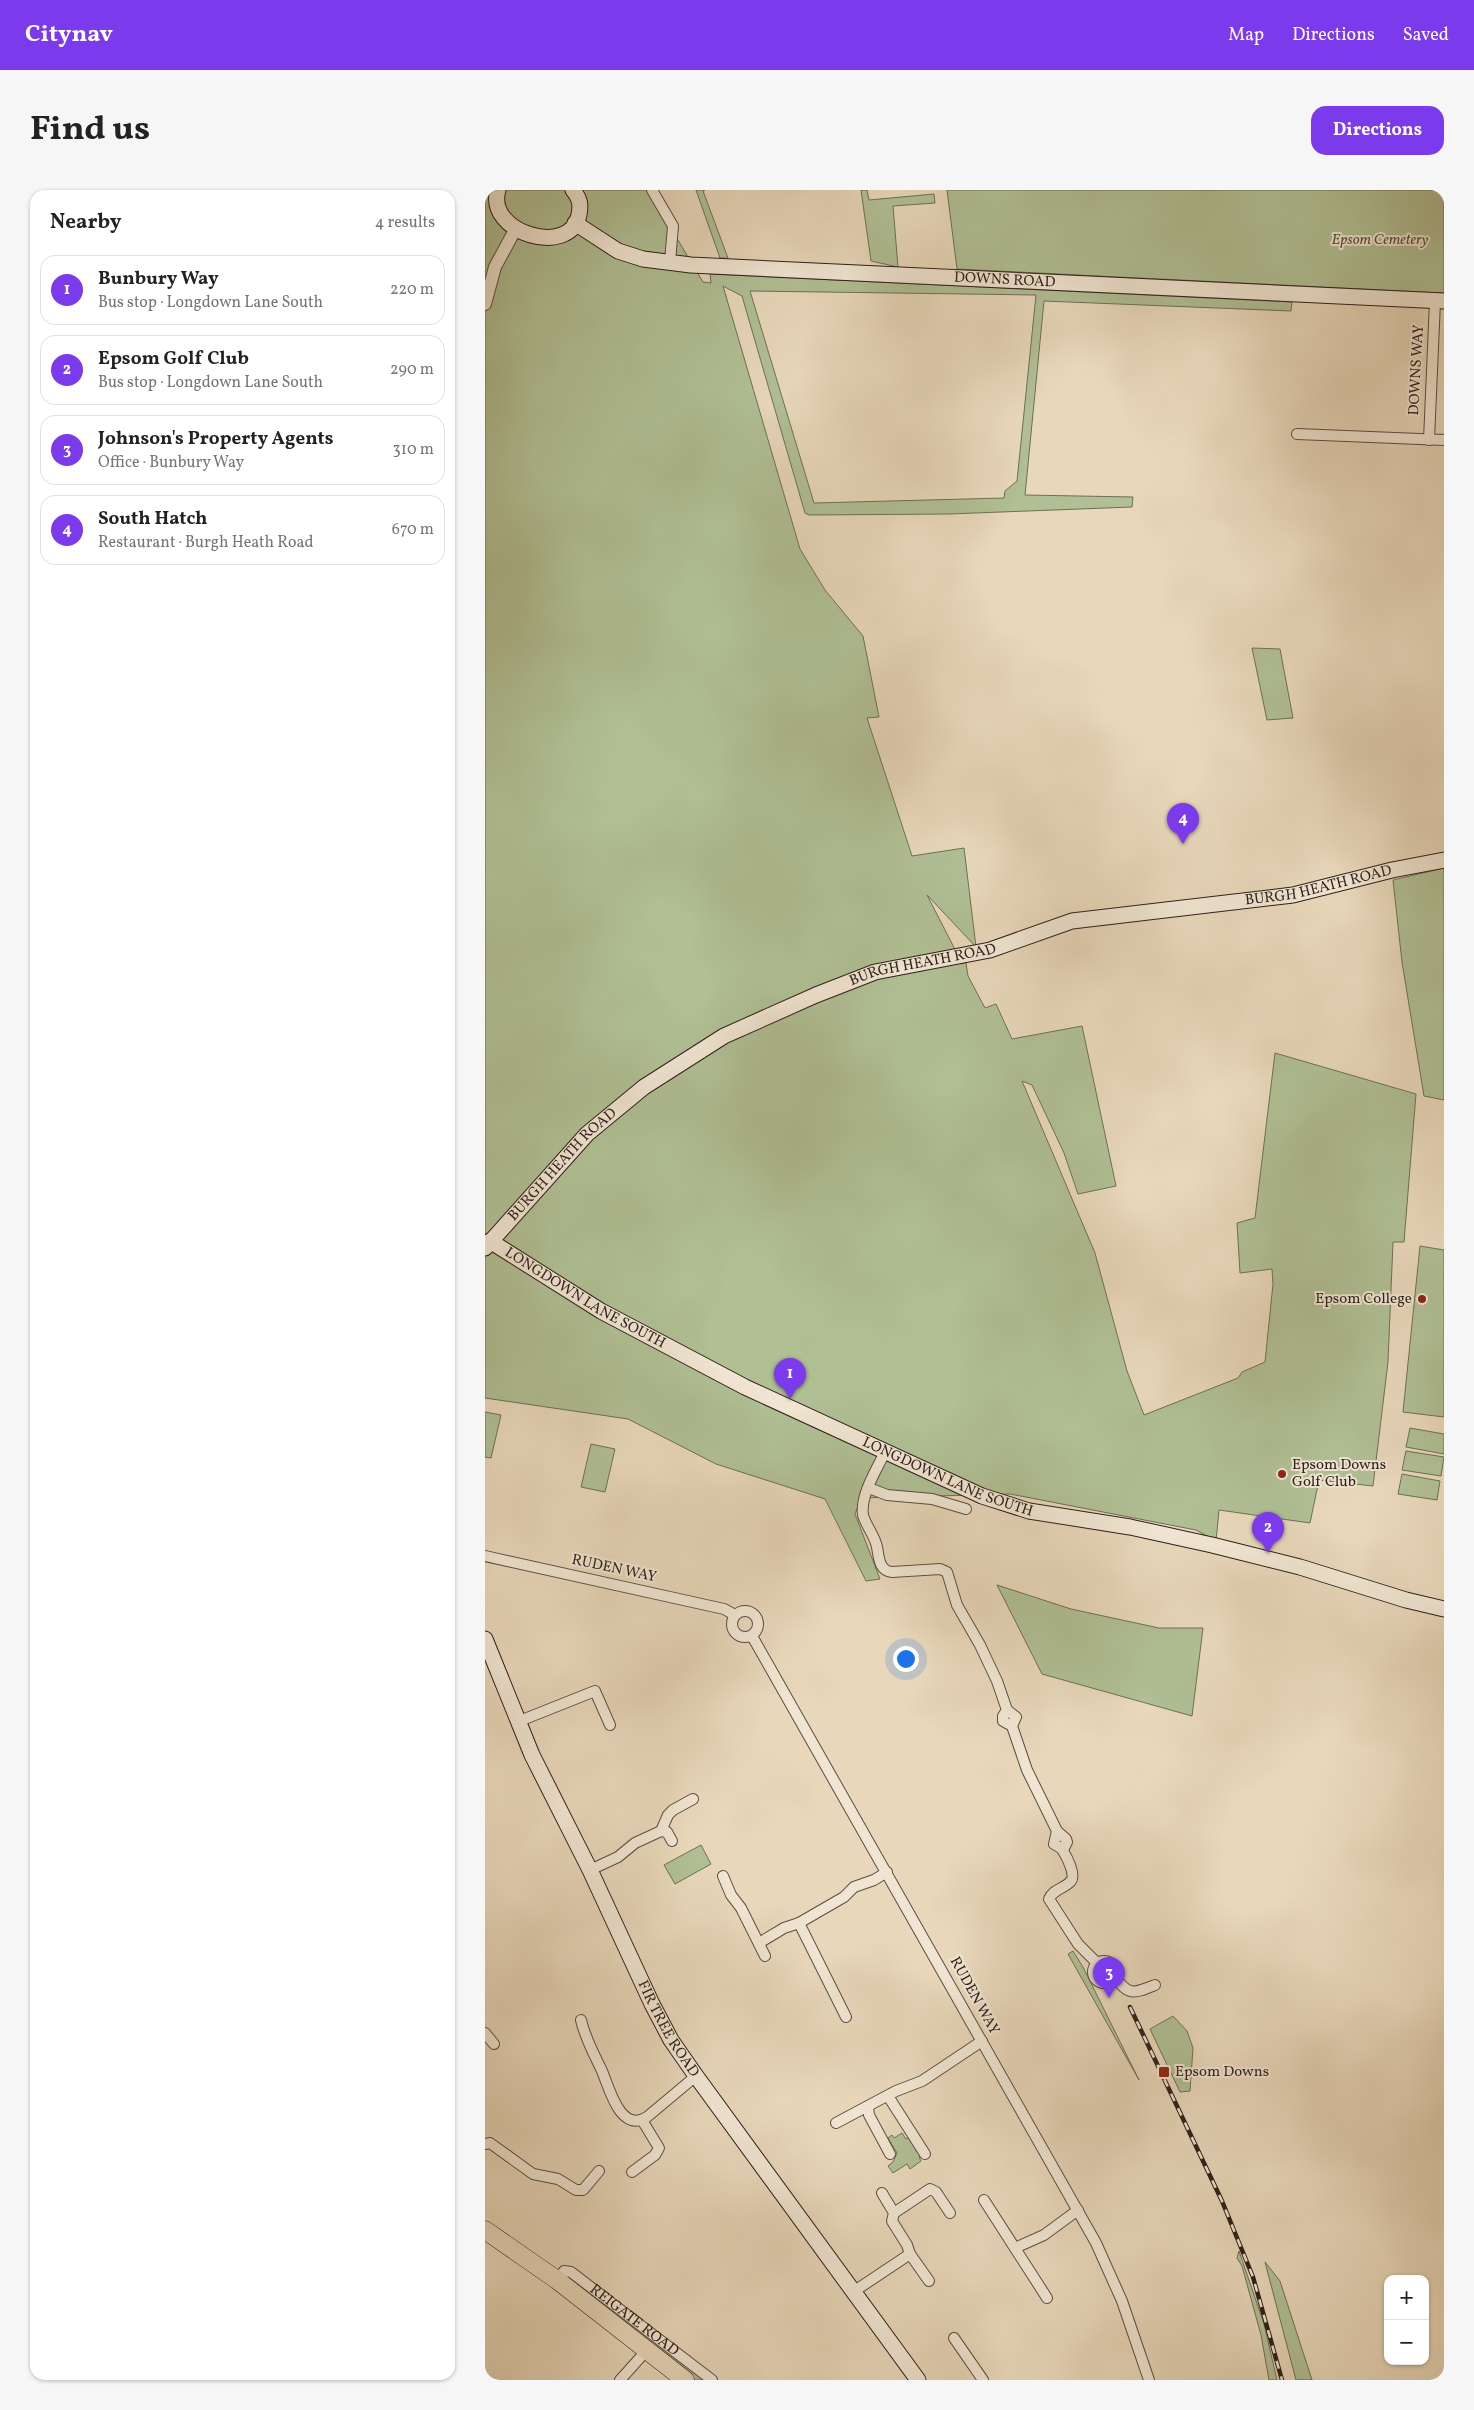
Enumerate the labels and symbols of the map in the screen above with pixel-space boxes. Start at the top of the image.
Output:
park label: Epsom Cemetery [1332,230,1429,251]
street label: DOWNS ROAD [953,267,1056,293]
street label: DOWNS WAY [1404,323,1430,416]
pin: 4 [1167,803,1199,844]
street label: BURGH HEATH ROAD [1244,860,1394,911]
street label: BURGH HEATH ROAD [846,938,999,991]
street label: BURGH HEATH ROAD [503,1103,621,1226]
street label: LONGDOWN LANE SOUTH [501,1242,669,1354]
place label: Epsom College [1315,1289,1412,1310]
marker: Epsom College [1416,1293,1428,1305]
pin: 1 [774,1358,806,1399]
street label: LONGDOWN LANE SOUTH [859,1432,1036,1522]
place label: Epsom Downs Golf Club [1292,1455,1386,1493]
marker: Epsom Downs Golf Club [1276,1468,1288,1480]
pin: 2 [1252,1512,1284,1553]
street label: RUDEN WAY [570,1550,659,1588]
your location [893,1646,919,1672]
street label: RUDEN WAY [944,1953,1004,2039]
pin: 3 [1093,1957,1125,1998]
street label: FIR TREE ROAD [632,1977,704,2081]
place label: Epsom Downs [1175,2062,1269,2083]
marker: Epsom Downs [1157,2065,1171,2079]
street label: REIGATE ROAD [585,2279,683,2361]

